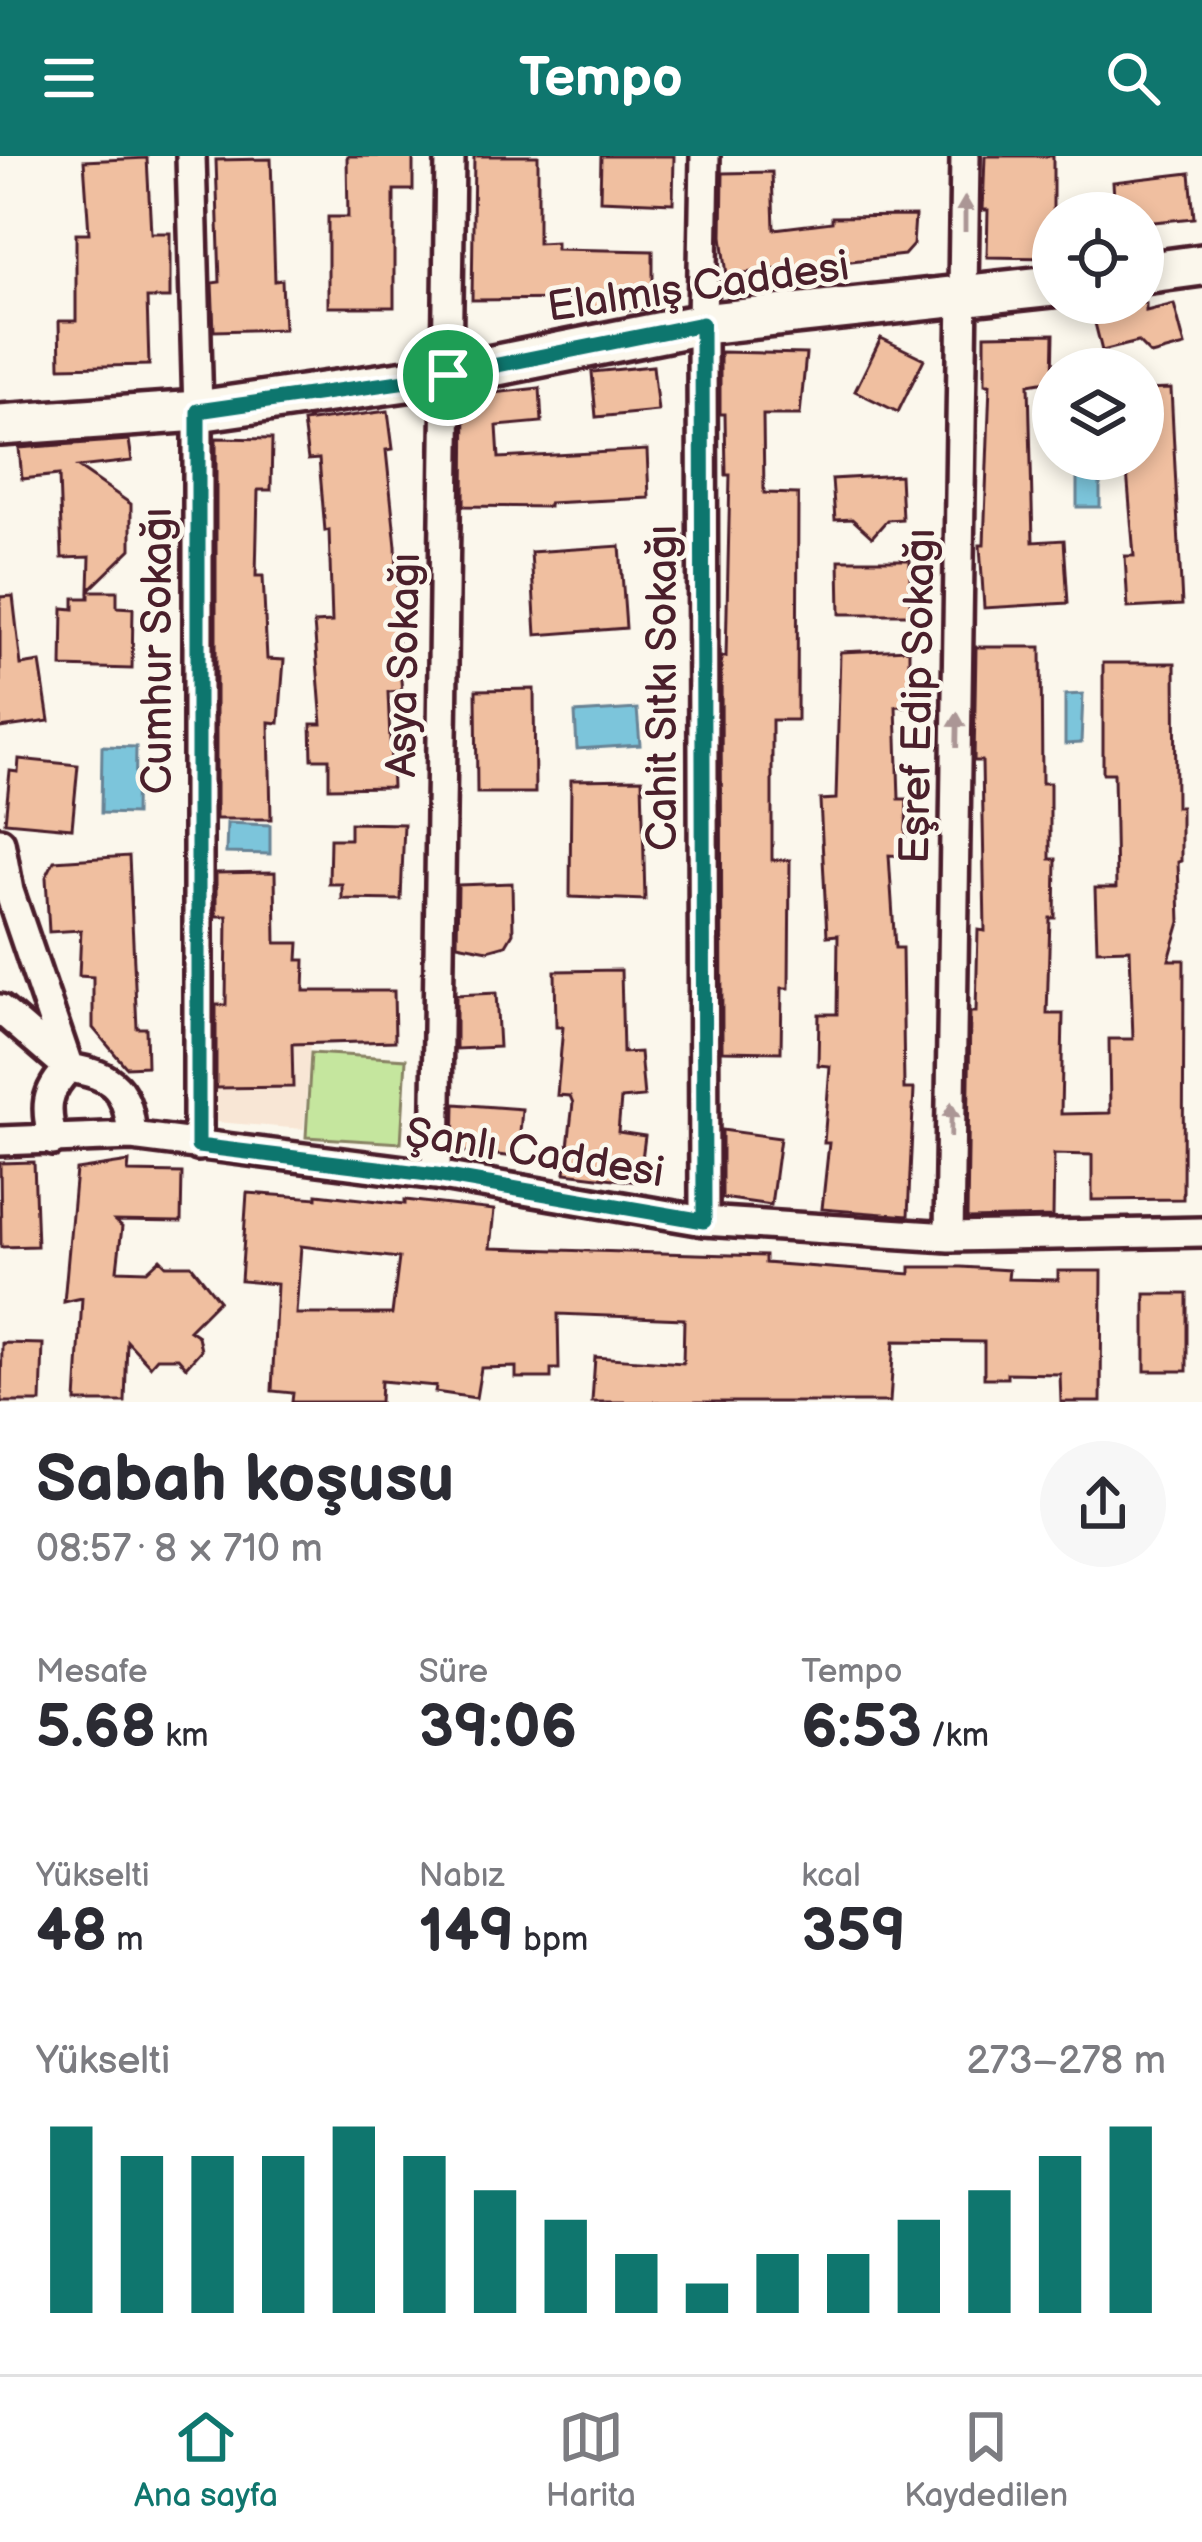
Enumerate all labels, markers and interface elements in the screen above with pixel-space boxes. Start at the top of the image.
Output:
icon: menu [36,45,102,111]
icon: search [1100,45,1166,111]
text: Tempo [519,46,683,111]
map controls [1032,192,1164,480]
button: locate [1032,192,1164,324]
one-way arrow [955,194,975,232]
street label: Elalmış Caddesi [544,241,852,334]
pin [397,324,499,426]
icon: arrive [415,342,481,408]
button: layers [1032,348,1164,480]
street label: Cumhur Sokağı [133,507,184,795]
street label: Cahit Sıtkı Sokağı [638,525,689,851]
street label: Eşref Edip Sokağı [890,528,947,864]
street label: Asya Sokağı [377,552,432,778]
one-way arrow [947,710,967,748]
one-way arrow [941,1100,960,1138]
street label: Şanlı Caddesi [402,1108,667,1199]
text: Sabah koşusu [36,1441,454,1520]
button: share [1040,1441,1166,1567]
text: 08:57 · 8 × 710 m [36,1526,323,1573]
text: Mesafe [36,1652,148,1692]
text: Süre [419,1652,488,1692]
text: Tempo [801,1652,902,1692]
text: 5.68 [36,1692,156,1764]
text: 39:06 [419,1692,577,1764]
text: 6:53 [801,1692,922,1764]
text: km [156,1716,209,1756]
text: /km [922,1716,989,1756]
text: Yükselti [36,1856,150,1896]
text: Nabız [419,1856,504,1896]
text: kcal [801,1856,861,1896]
text: 48 [36,1896,107,1968]
text: 149 [419,1896,514,1968]
text: 359 [801,1896,906,1968]
text: m [107,1920,144,1960]
text: bpm [514,1920,588,1960]
text: Yükselti [36,2038,170,2085]
text: 273–278 m [966,2038,1166,2085]
tab: Ana sayfa [134,2404,278,2516]
tab: Harita [546,2404,636,2516]
tab: Kaydedilen [904,2404,1068,2516]

